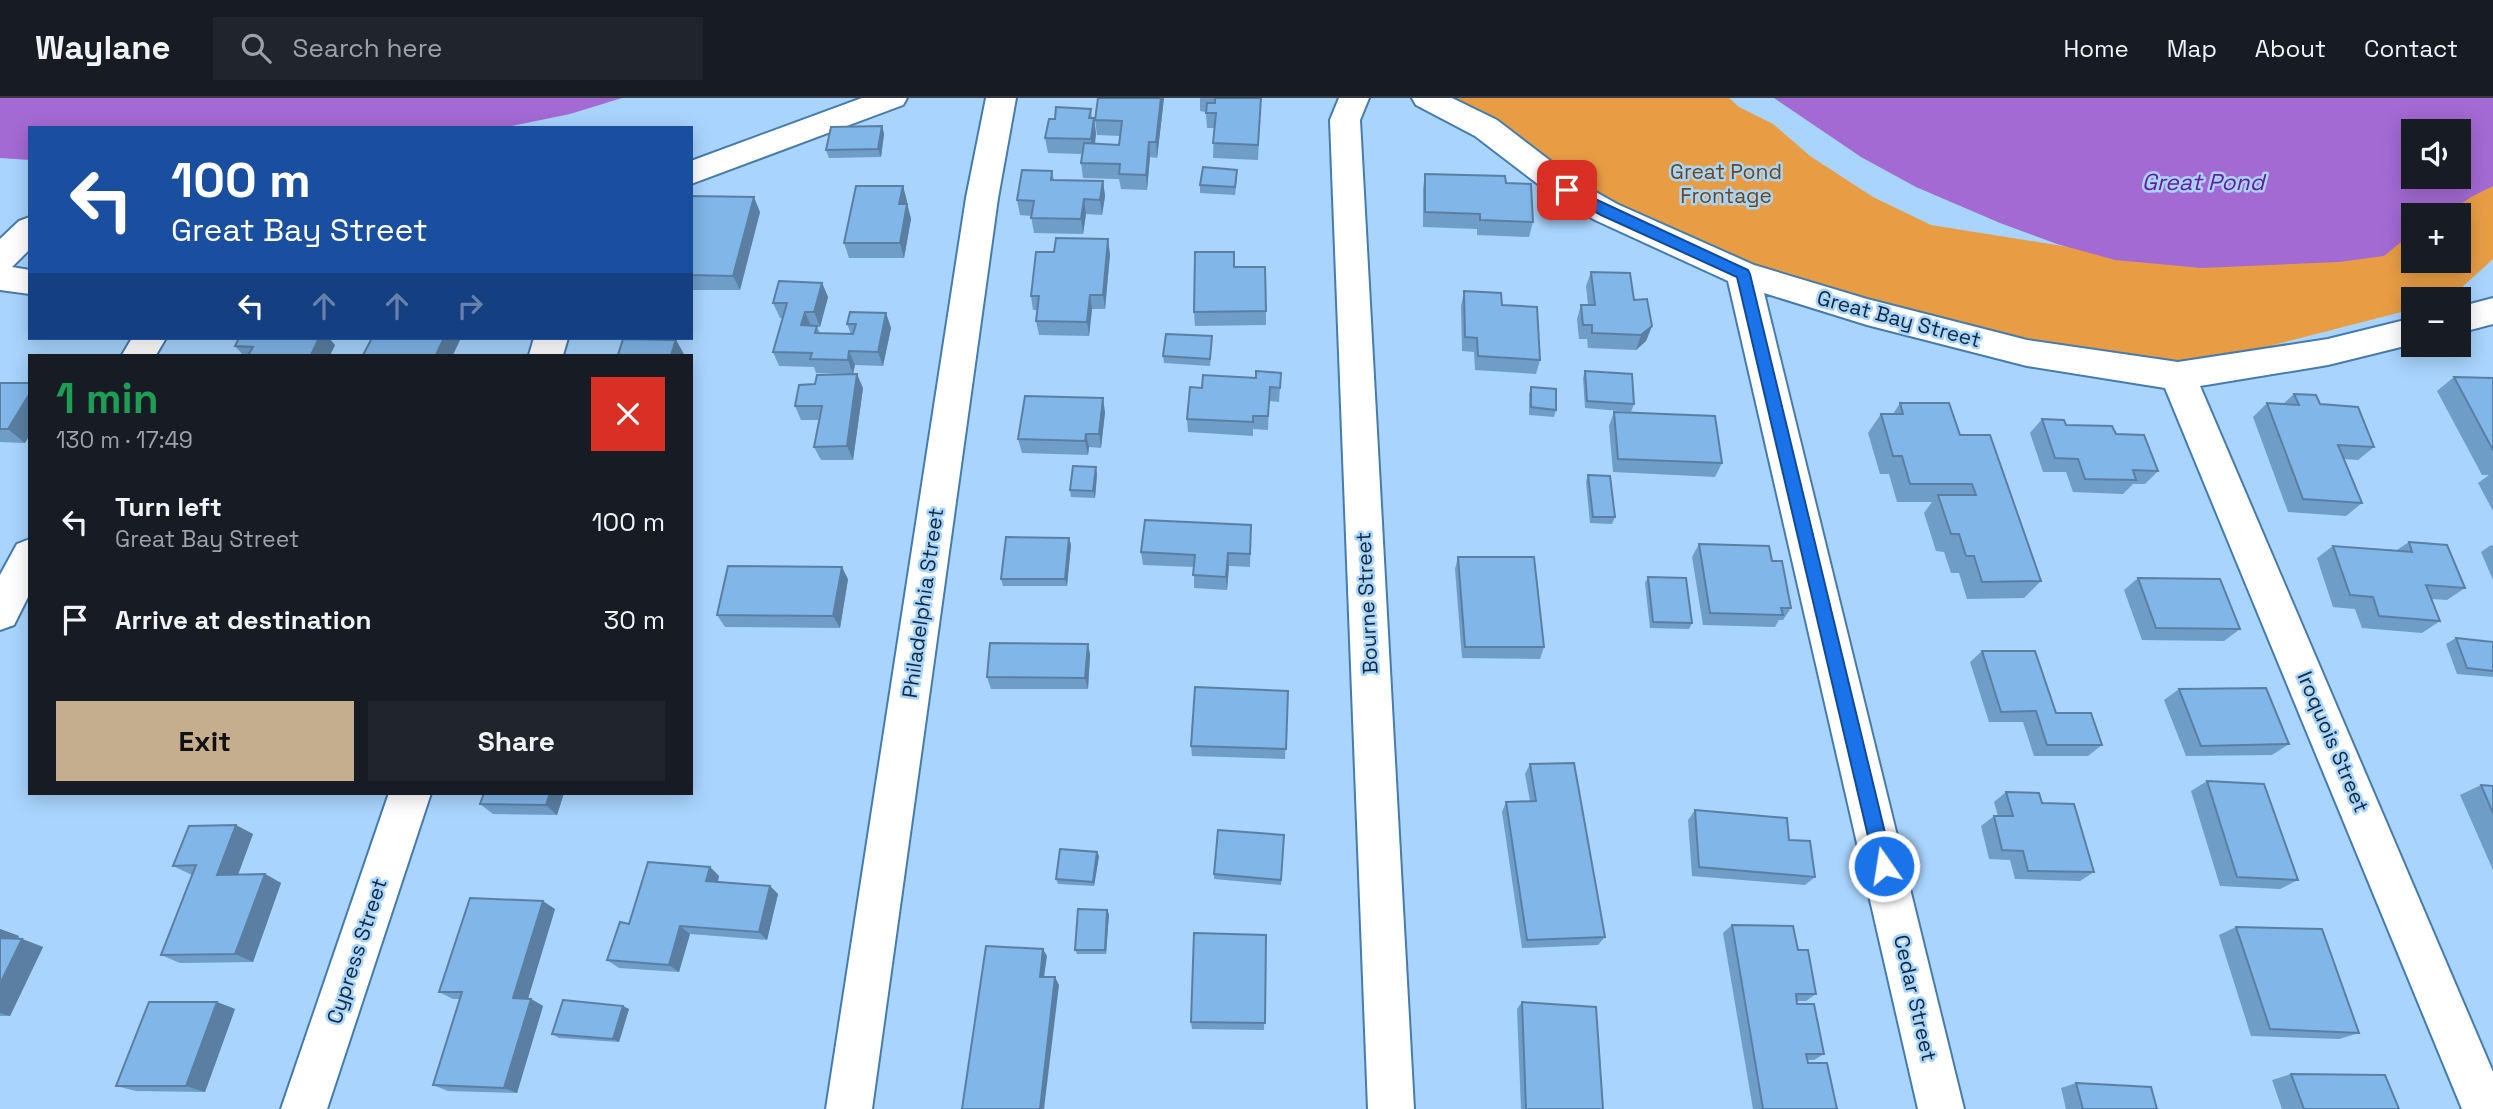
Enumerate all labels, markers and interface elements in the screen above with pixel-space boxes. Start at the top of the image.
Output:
search box [213,17,703,80]
text: Waylane [35,27,171,69]
icon: search [237,29,275,67]
text: Search here [293,31,442,65]
text: Home [2063,33,2129,64]
text: Map [2167,33,2217,64]
text: About [2255,33,2326,64]
text: Contact [2364,33,2458,64]
map controls [2401,119,2471,357]
button: sound [2401,119,2471,189]
text: 100 m [171,149,311,211]
icon: left [56,154,147,245]
park label: Great Pond Frontage [1670,158,1782,209]
pin [1537,160,1597,220]
water label: Great Pond [2142,167,2266,197]
icon: arrive [1548,171,1586,209]
button: + [2401,203,2471,273]
text: Great Bay Street [171,210,428,250]
street label: Great Bay Street [1814,284,1984,353]
icon: left [232,287,270,325]
icon: ahead [305,287,343,325]
icon: ahead [378,287,416,325]
icon: right [451,287,489,325]
button: − [2401,287,2471,357]
text: 1 min [56,372,159,425]
button: close [591,377,665,451]
text: 130 m · 17:49 [56,425,193,455]
text: Turn left [115,490,222,524]
icon: left [56,503,94,541]
text: 100 m [592,505,665,539]
street label: Philadelphia Street [896,506,949,700]
text: Great Bay Street [115,524,299,554]
street label: Bourne Street [1349,531,1384,675]
icon: arrive [56,601,94,639]
text: Arrive at destination [115,603,372,637]
text: 30 m [604,603,665,637]
street label: Iroquois Street [2292,667,2375,816]
button: Exit [56,701,354,781]
button: Share [368,701,665,781]
position arrow [1847,829,1921,903]
street label: Cypress Street [320,875,393,1027]
street label: Cedar Street [1888,932,1943,1064]

